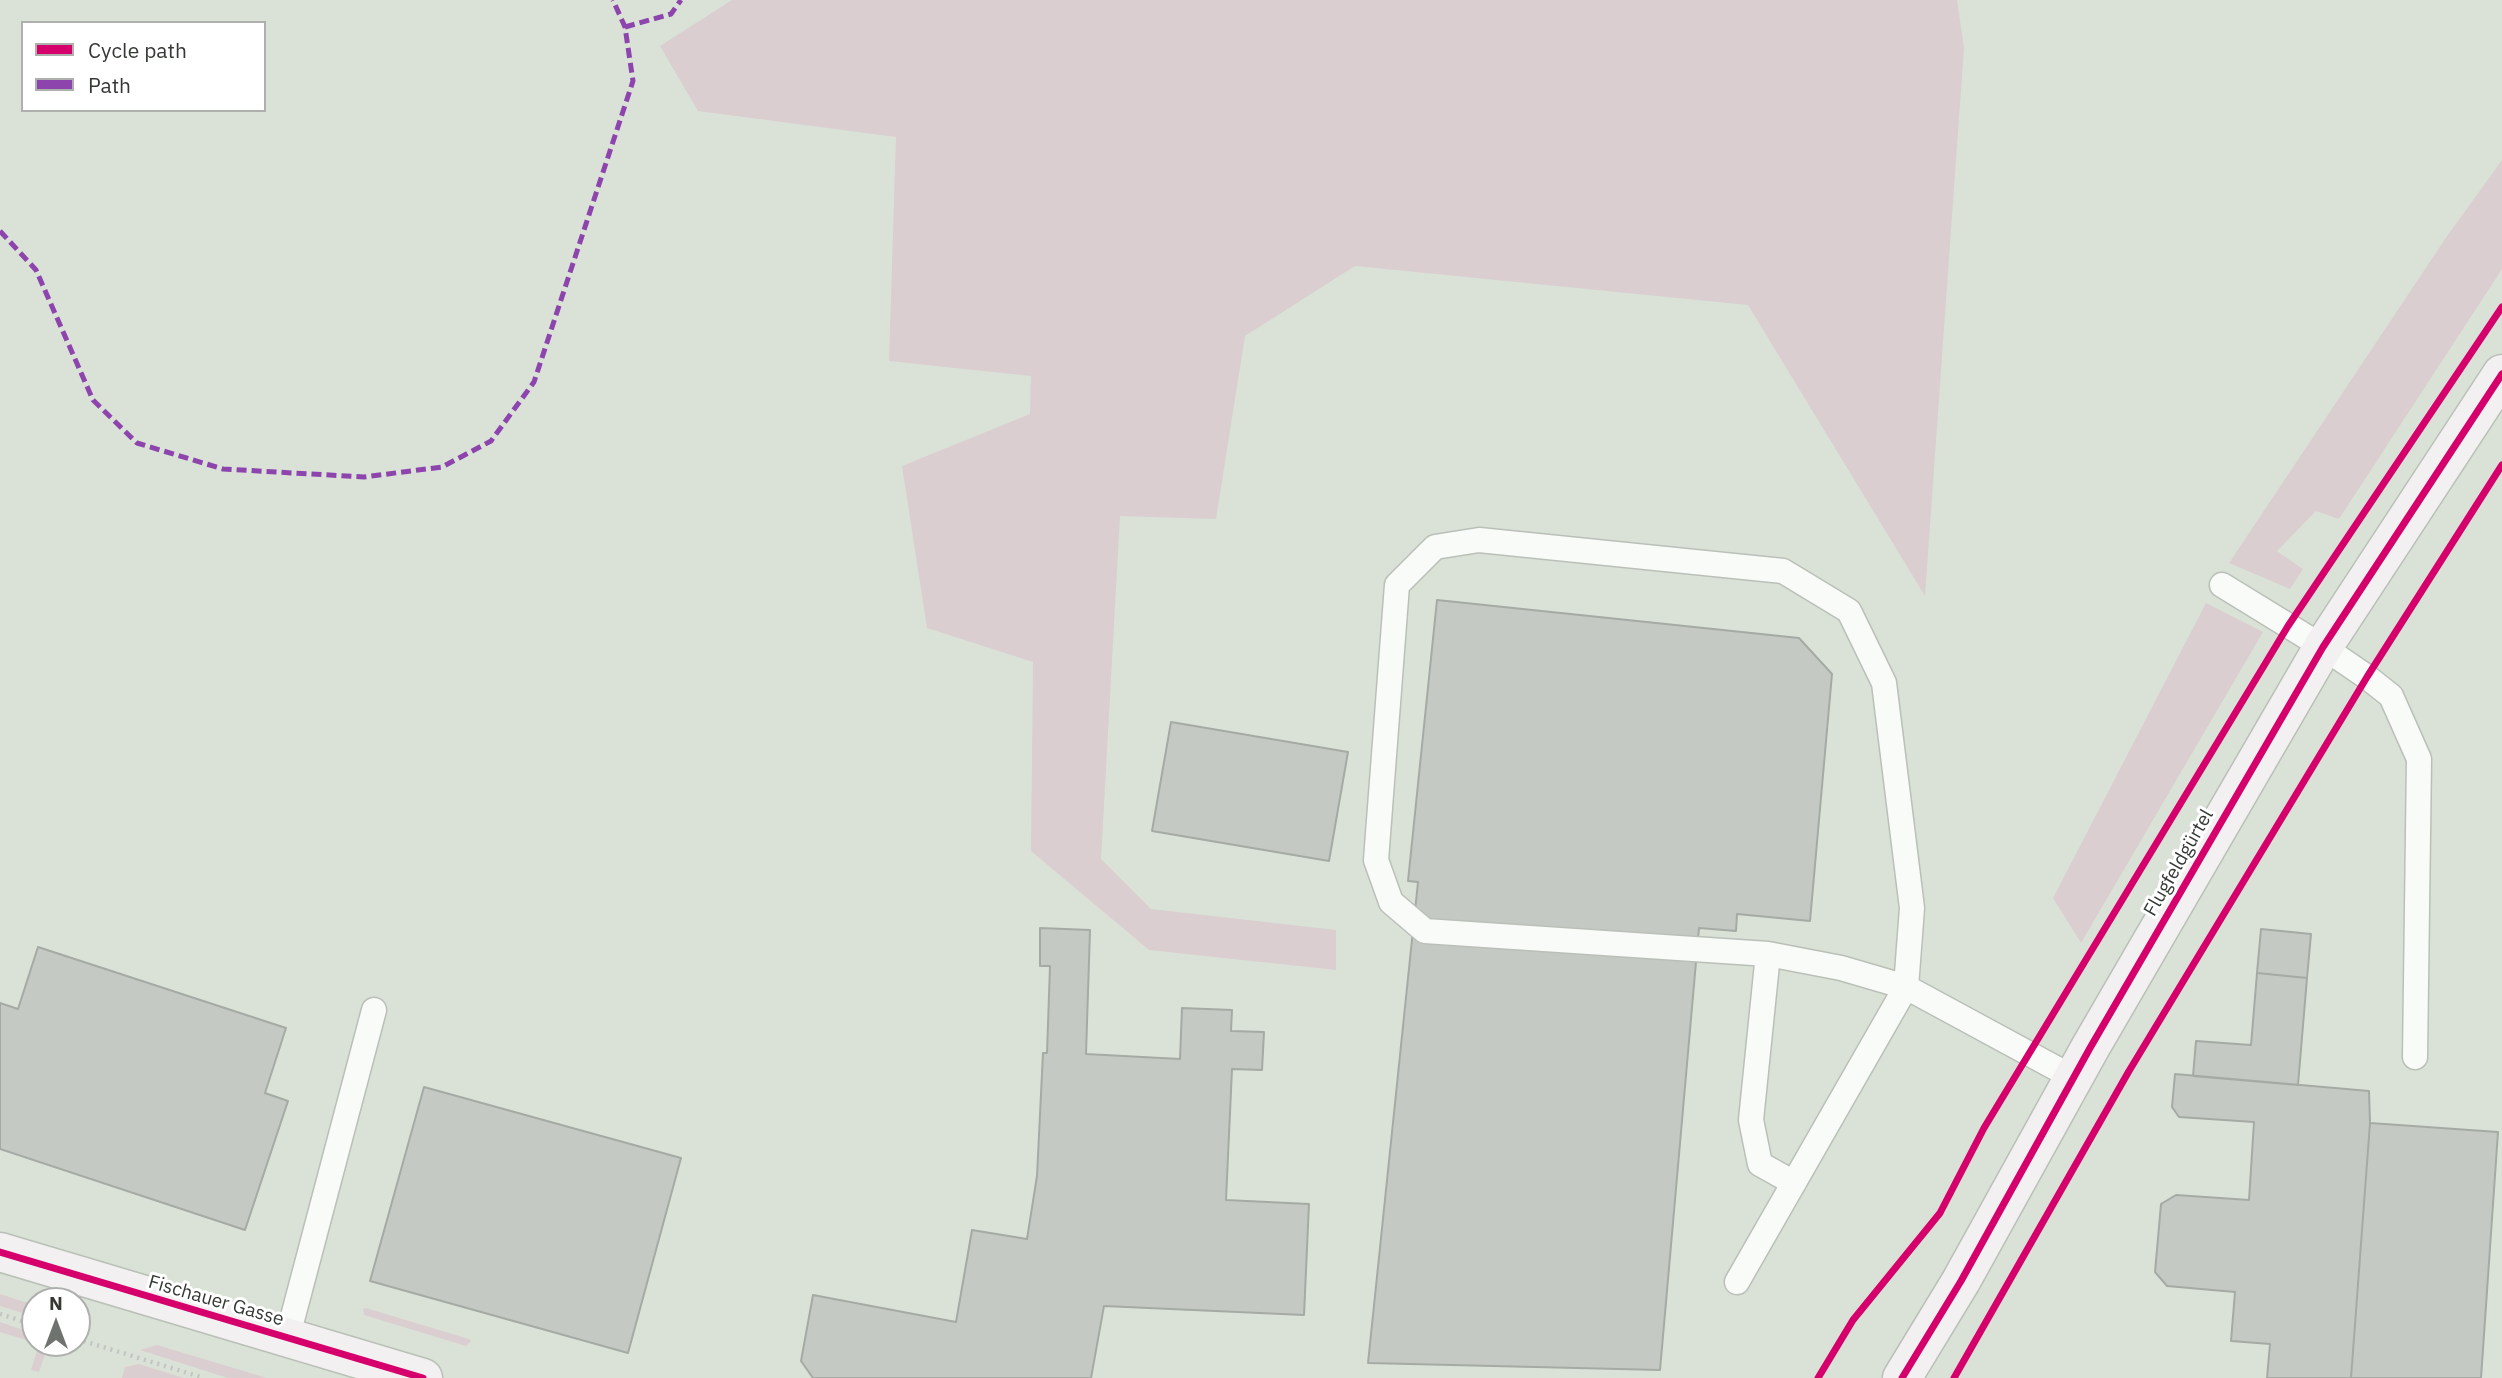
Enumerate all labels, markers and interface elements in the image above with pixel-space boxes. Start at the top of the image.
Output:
legend [21,21,266,112]
text: Cycle path [88,36,187,64]
text: Path [88,71,131,99]
street label: Flugfeldgürtel [2139,806,2219,920]
street label: Fischauer Gasse [146,1271,286,1331]
north arrow [21,1287,91,1357]
text: N [49,1291,63,1315]

